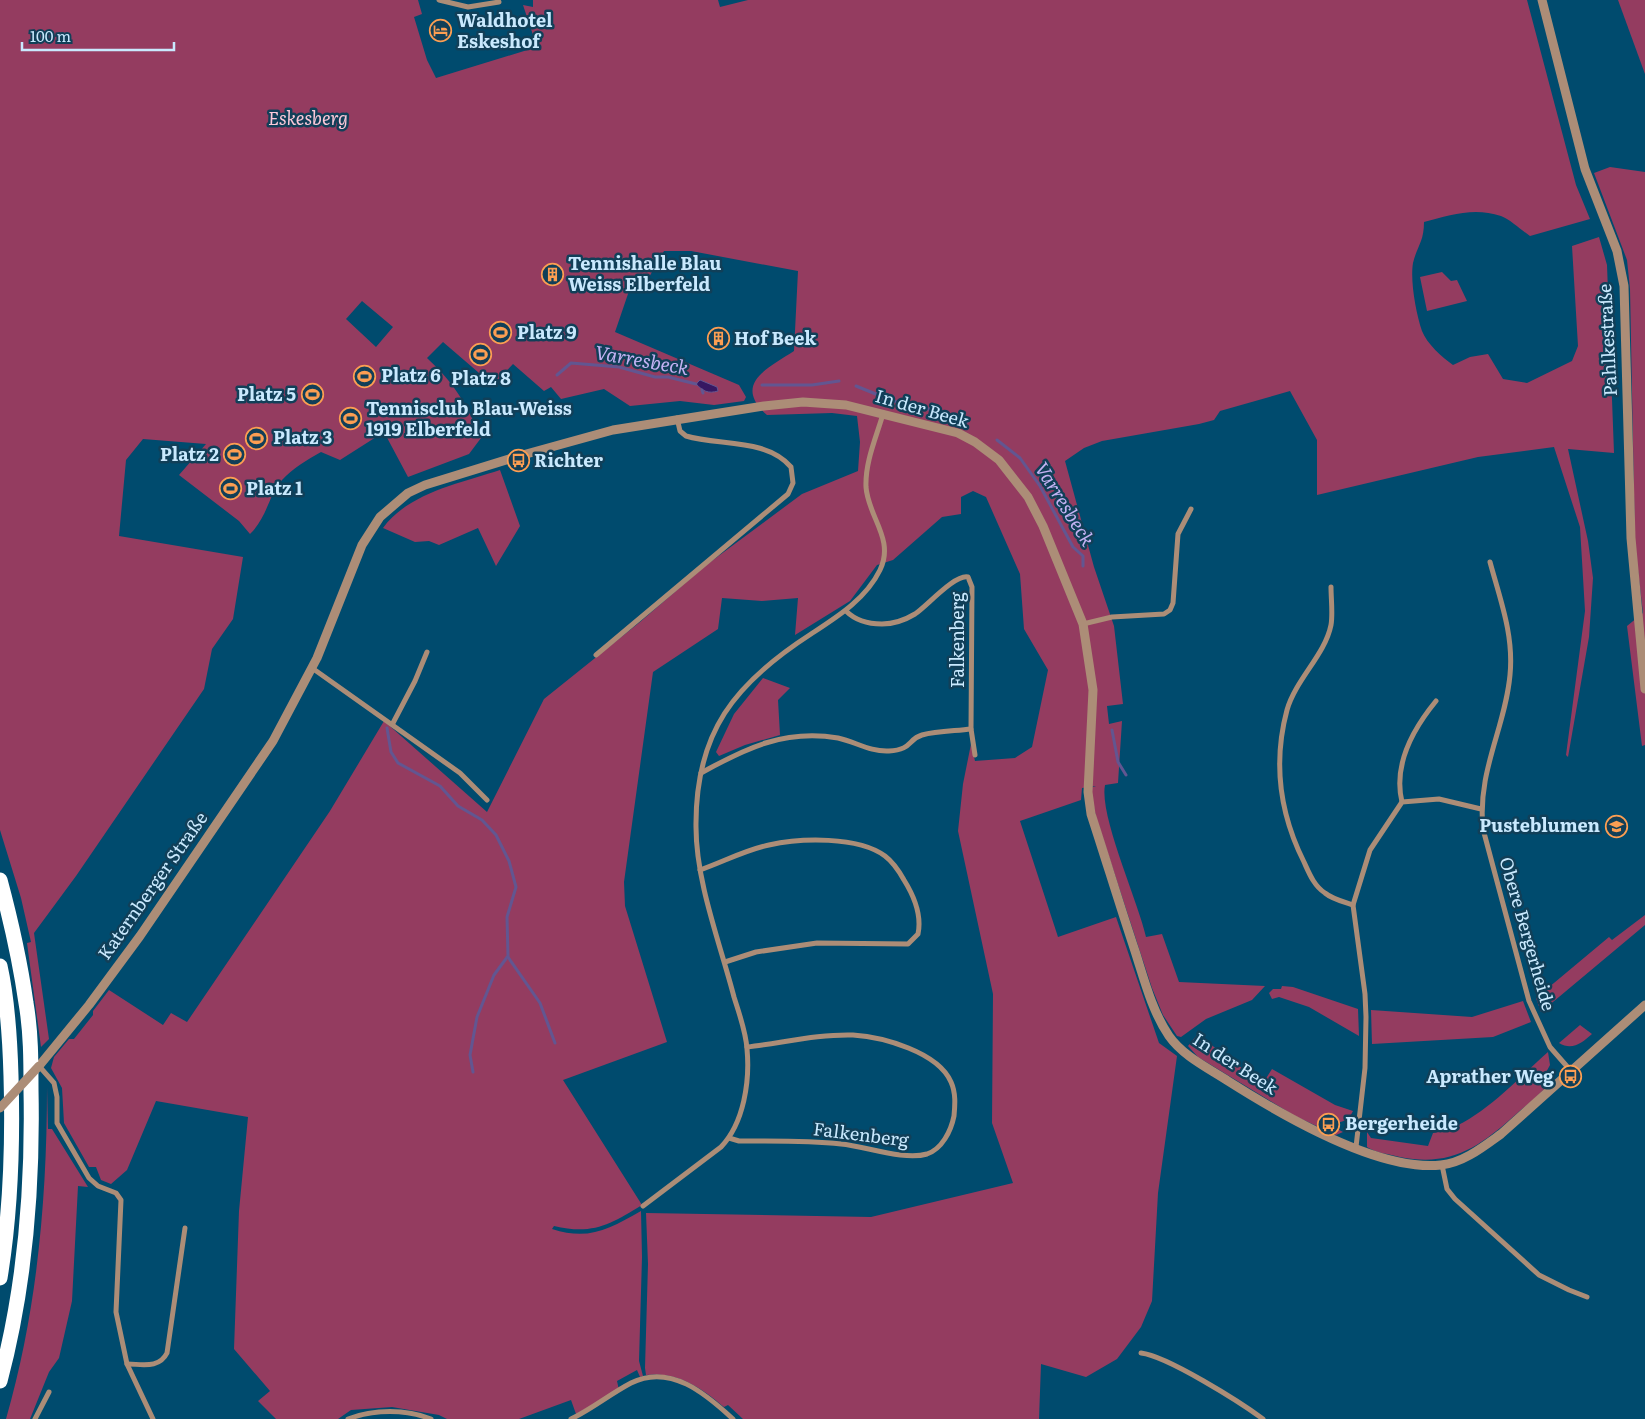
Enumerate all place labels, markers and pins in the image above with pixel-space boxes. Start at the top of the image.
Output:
place label: Waldhotel Eskeshof [457,6,553,54]
hotel icon: Waldhotel Eskeshof [429,19,453,43]
place label: Tennishalle Blau Weiss Elberfeld [568,249,722,297]
building icon: Tennishalle Blau Weiss Elberfeld [540,262,564,286]
place label: Platz 9 [517,318,577,345]
sports icon: Platz 9 [489,321,513,345]
place label: Hof Beek [734,324,817,351]
building icon: Hof Beek [706,327,730,351]
sports icon: Platz 8 [469,342,493,366]
place label: Platz 6 [381,361,441,388]
sports icon: Platz 6 [353,364,377,388]
place label: Platz 8 [451,364,511,391]
place label: Platz 5 [237,380,296,407]
sports icon: Platz 5 [300,383,324,407]
place label: Tennisclub Blau-Weiss 1919 Elberfeld [366,394,572,442]
sports icon: Tennisclub Blau-Weiss 1919 Elberfeld [338,407,362,431]
place label: Platz 3 [273,423,332,450]
sports icon: Platz 3 [245,426,269,450]
place label: Platz 2 [160,440,219,467]
sports icon: Platz 2 [223,443,247,467]
place label: Richter [534,446,603,473]
bus stop icon: Richter [506,449,530,473]
place label: Platz 1 [246,474,303,501]
sports icon: Platz 1 [218,477,242,501]
place label: Pusteblumen [1479,811,1600,838]
school or university icon: Pusteblumen [1604,814,1628,838]
place label: Aprather Weg [1426,1062,1555,1089]
bus stop icon: Aprather Weg [1558,1065,1582,1089]
place label: Bergerheide [1345,1109,1458,1136]
bus stop icon: Bergerheide [1317,1112,1341,1136]

